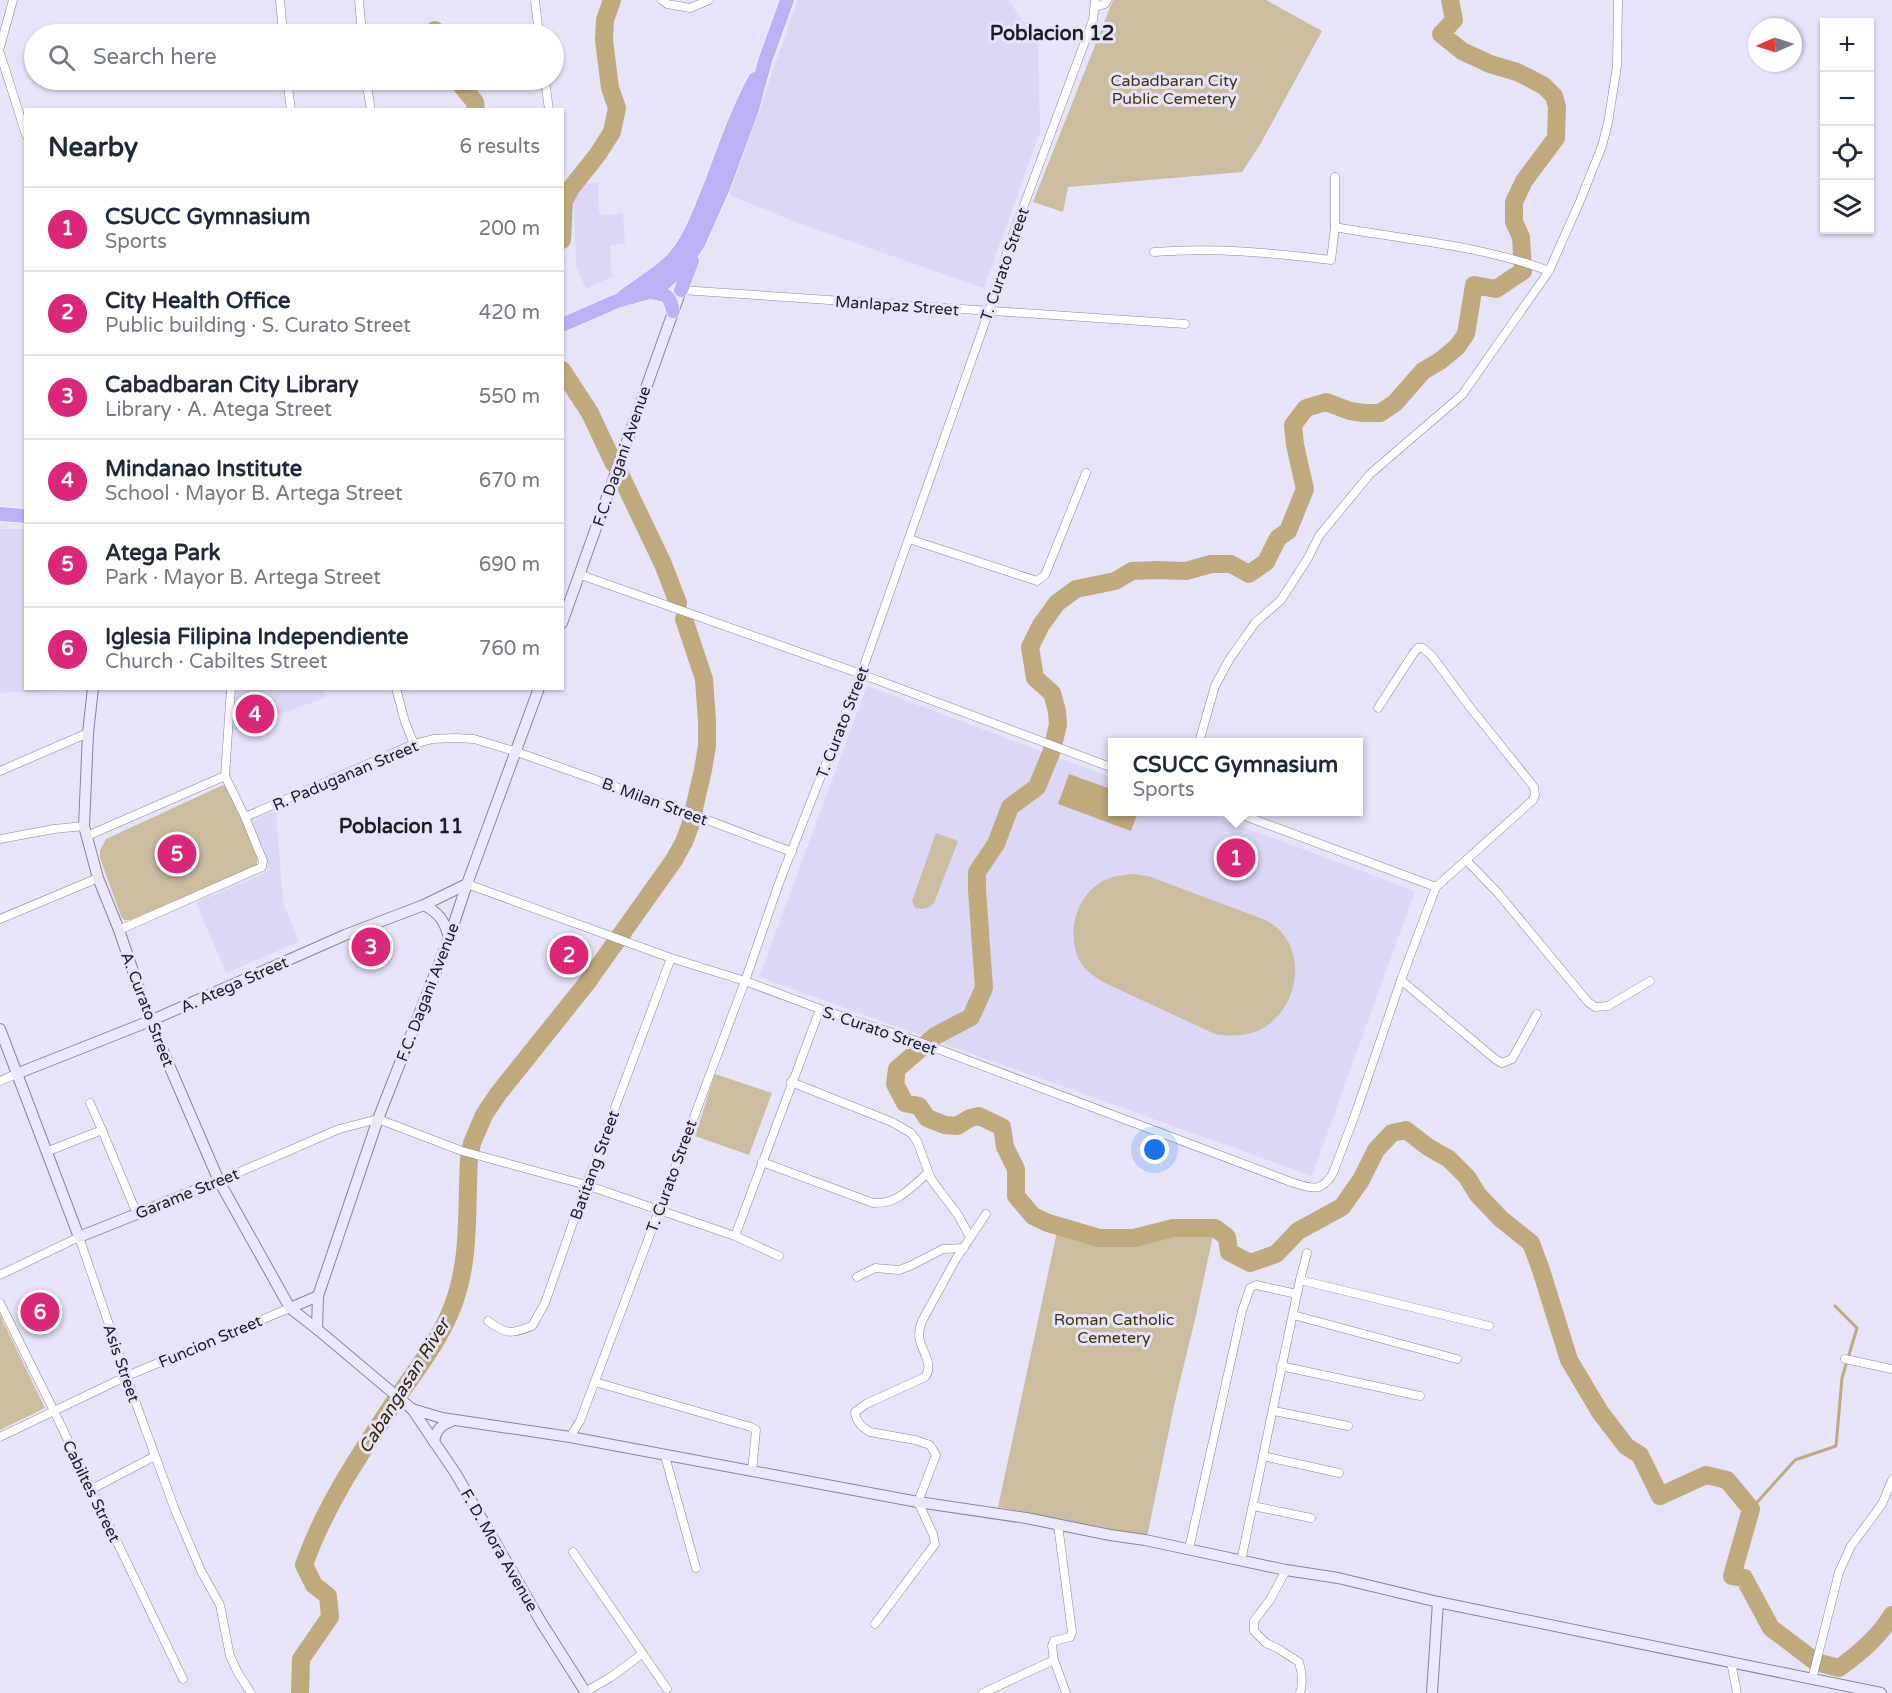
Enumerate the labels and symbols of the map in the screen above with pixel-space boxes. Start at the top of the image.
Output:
north arrow [1748,18,1802,72]
district label: Poblacion 12 [990,22,1114,46]
park label: Cabadbaran City Public Cemetery [1110,71,1238,109]
street label: T. Curato Street [976,205,1034,324]
street label: Manlapaz Street [834,292,960,320]
street label: F.C. Dagani Avenue [589,384,655,529]
street label: T. Curato Street [812,663,874,781]
pin: 4 [236,692,274,736]
street label: R. Paduganan Street [270,736,421,816]
street label: B. Milan Street [599,774,710,830]
district label: Poblacion 11 [339,815,463,839]
pin: 5 [158,832,196,876]
pin: 1 [1216,836,1256,880]
street label: F.C. Dagani Avenue [392,920,464,1065]
pin: 3 [352,924,391,970]
pin: 2 [550,932,588,978]
street label: A. Curato Street [116,949,178,1070]
street label: A. Atega Street [177,952,291,1018]
street label: S. Curato Street [820,1002,939,1060]
street label: Batitang Street [566,1108,624,1223]
street label: T. Curato Street [642,1117,702,1235]
your location [1140,1135,1169,1164]
street label: Garame Street [133,1164,242,1224]
pin: 6 [20,1290,60,1334]
park label: Roman Catholic Cemetery [1054,1310,1174,1348]
street label: Funcion Street [156,1311,265,1373]
water label: Cabangasan River [354,1313,455,1457]
street label: Asis Street [98,1322,144,1405]
street label: Cabiltes Street [58,1437,124,1546]
street label: F. D. Mora Avenue [456,1486,542,1615]

